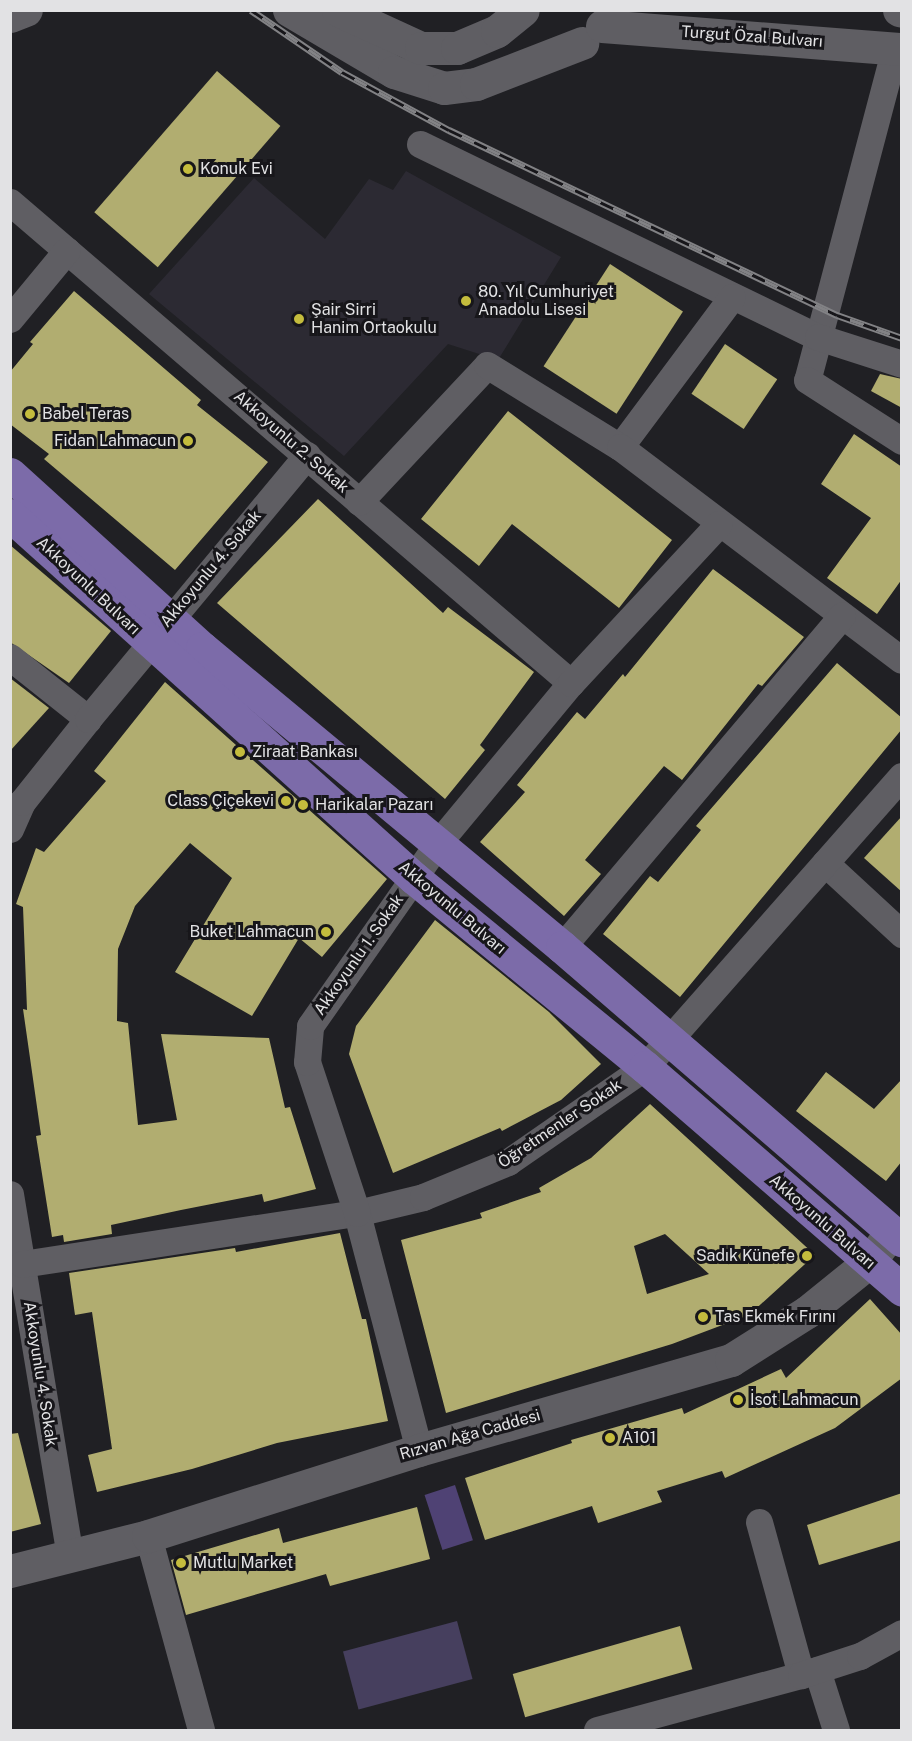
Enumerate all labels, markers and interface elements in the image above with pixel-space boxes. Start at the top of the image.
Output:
street label: Turgut Özal Bulvarı [681,22,823,52]
place label: Konuk Evi [200,159,273,179]
marker: Konuk Evi [181,162,195,176]
place label: 80. Yıl Cumhuriyet Anadolu Lisesi [478,282,614,320]
marker: 80. Yıl Cumhuriyet Anadolu Lisesi [459,294,473,308]
place label: Şair Sirri Hanim Ortaokulu [311,300,437,338]
marker: Şair Sirri Hanim Ortaokulu [292,312,306,326]
street label: Akkoyunlu 2. Sokak [230,387,352,497]
place label: Babel Teras [42,404,129,424]
marker: Babel Teras [23,407,37,421]
place label: Fidan Lahmacun [54,431,176,451]
marker: Fidan Lahmacun [181,434,195,448]
street label: Akkoyunlu 4. Sokak [156,507,266,631]
street label: Akkoyunlu Bulvarı [32,533,144,639]
place label: Ziraat Bankası [252,742,358,762]
marker: Ziraat Bankası [233,745,247,759]
place label: Class Çiçekevi [167,791,274,811]
marker: Class Çiçekevi [279,794,293,808]
place label: Harikalar Pazarı [315,795,433,815]
marker: Harikalar Pazarı [296,798,310,812]
street label: Akkoyunlu Bulvarı [394,857,510,959]
street label: Akkoyunlu 1. Sokak [310,891,408,1019]
place label: Buket Lahmacun [189,922,314,942]
marker: Buket Lahmacun [319,925,333,939]
street label: Öğretmenler Sokak [495,1076,625,1172]
street label: Akkoyunlu Bulvarı [765,1171,879,1273]
place label: Sadık Künefe [696,1246,795,1266]
marker: Sadık Künefe [800,1249,814,1263]
street label: Akkoyunlu 4. Sokak [19,1300,61,1448]
place label: Tas Ekmek Fırını [715,1307,836,1327]
marker: Tas Ekmek Fırını [696,1310,710,1324]
place label: İsot Lahmacun [750,1390,858,1410]
marker: İsot Lahmacun [731,1393,745,1407]
street label: Rızvan Ağa Caddesi [397,1406,543,1464]
place label: A101 [622,1428,656,1448]
marker: A101 [603,1431,617,1445]
place label: Mutlu Market [193,1553,293,1573]
marker: Mutlu Market [174,1556,188,1570]

